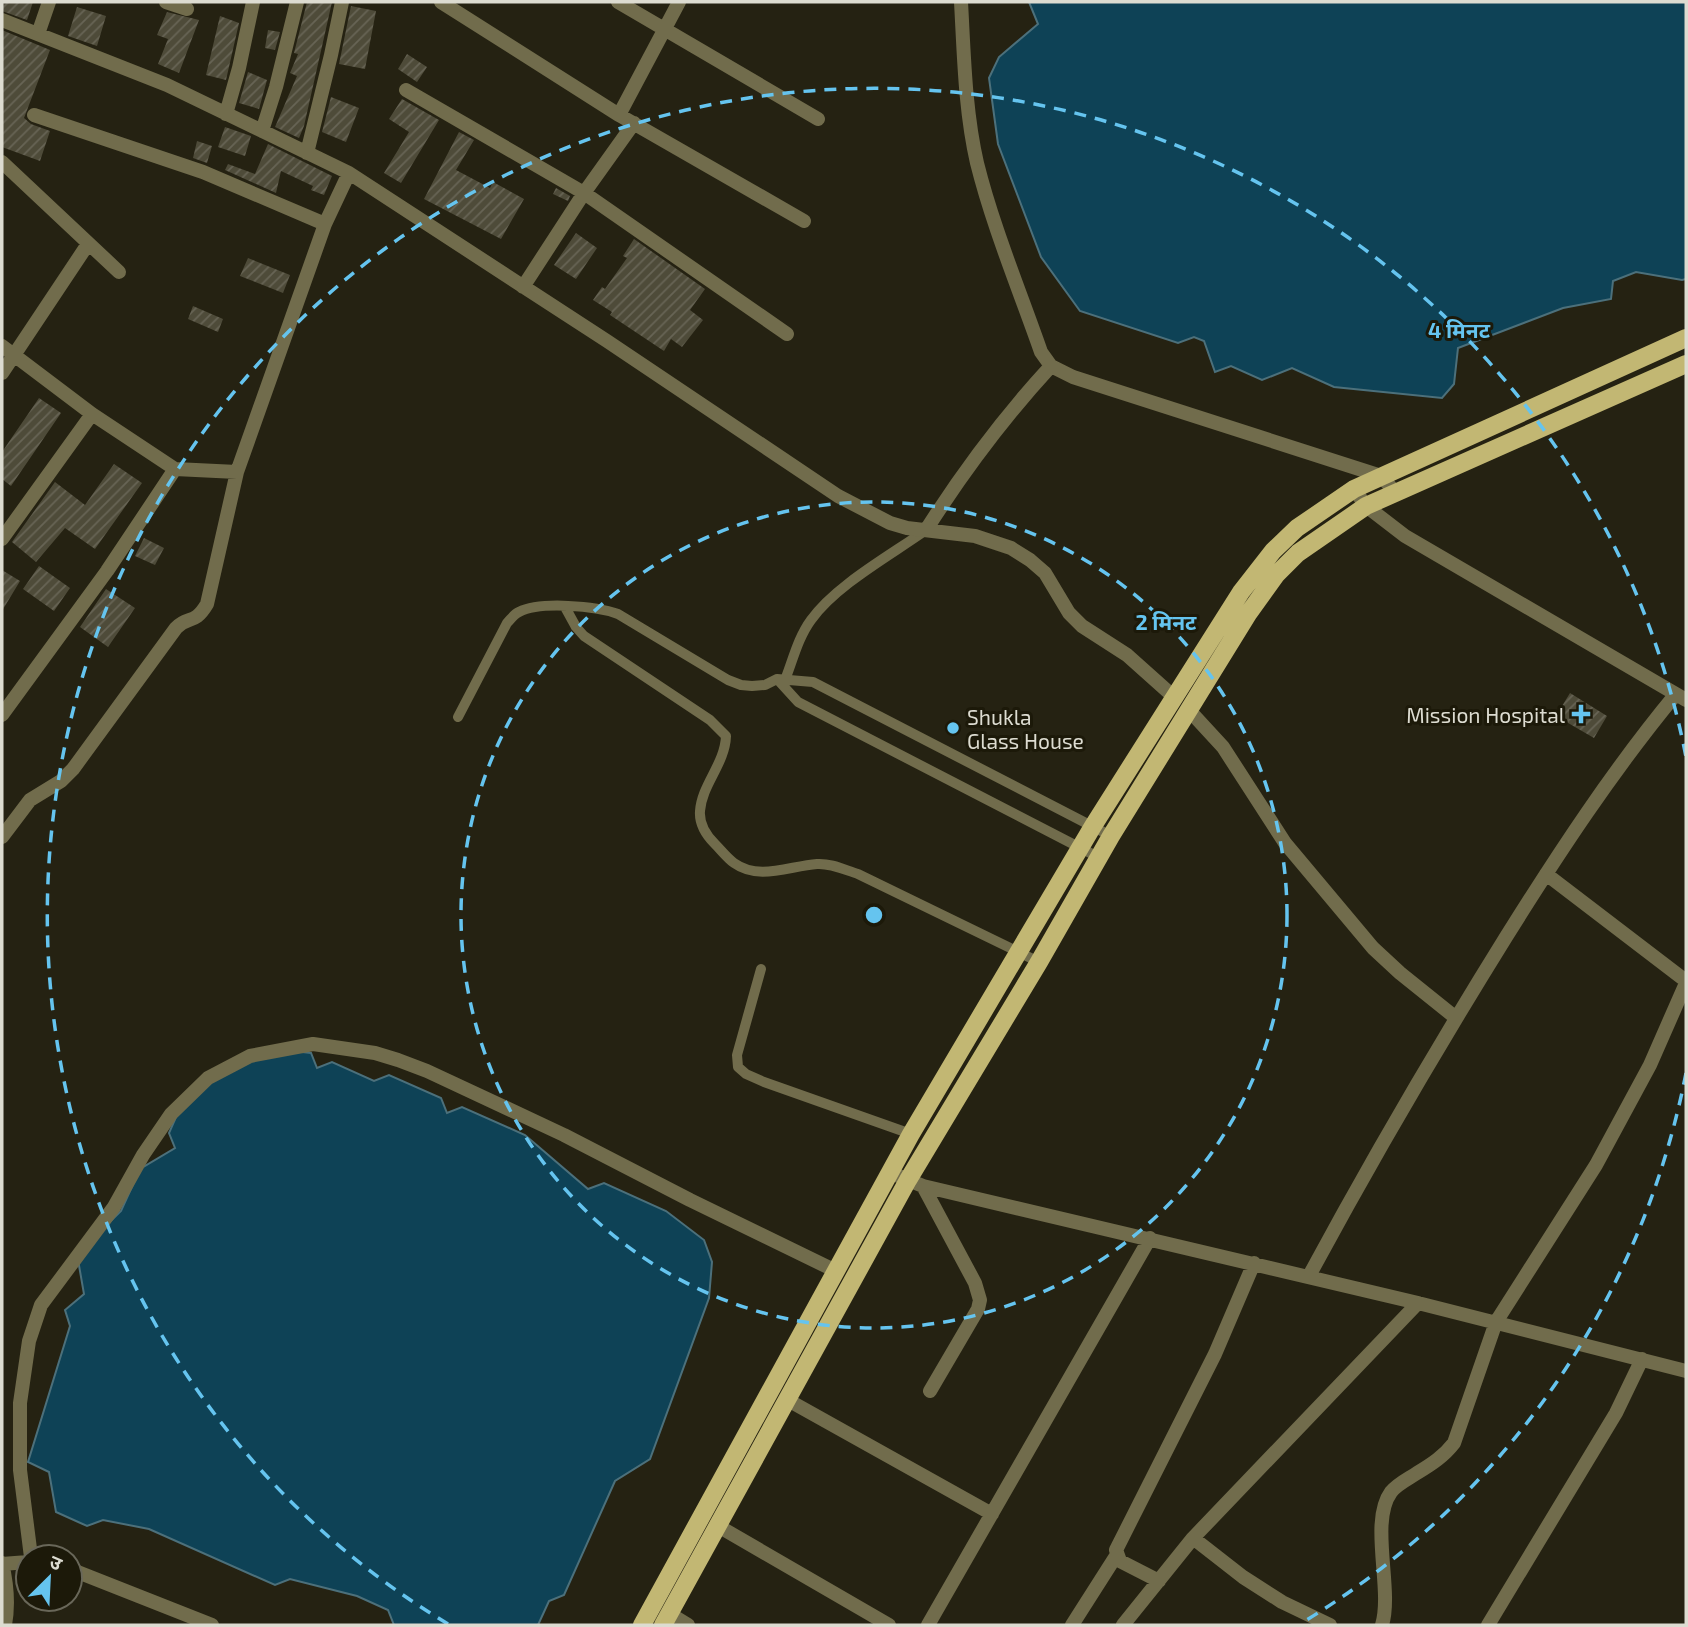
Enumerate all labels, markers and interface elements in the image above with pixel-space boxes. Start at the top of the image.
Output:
text: 4 मिनट [1428,317,1491,342]
text: 2 मिनट [1136,609,1197,634]
place label: Mission Hospital [1406,702,1566,727]
place label: Shukla Glass House [967,704,1084,753]
marker: Mission Hospital [1571,704,1591,724]
marker: Shukla Glass House [945,720,961,736]
centre of rings [862,903,886,927]
north arrow [14,1543,84,1613]
text: उ [46,1549,67,1575]

